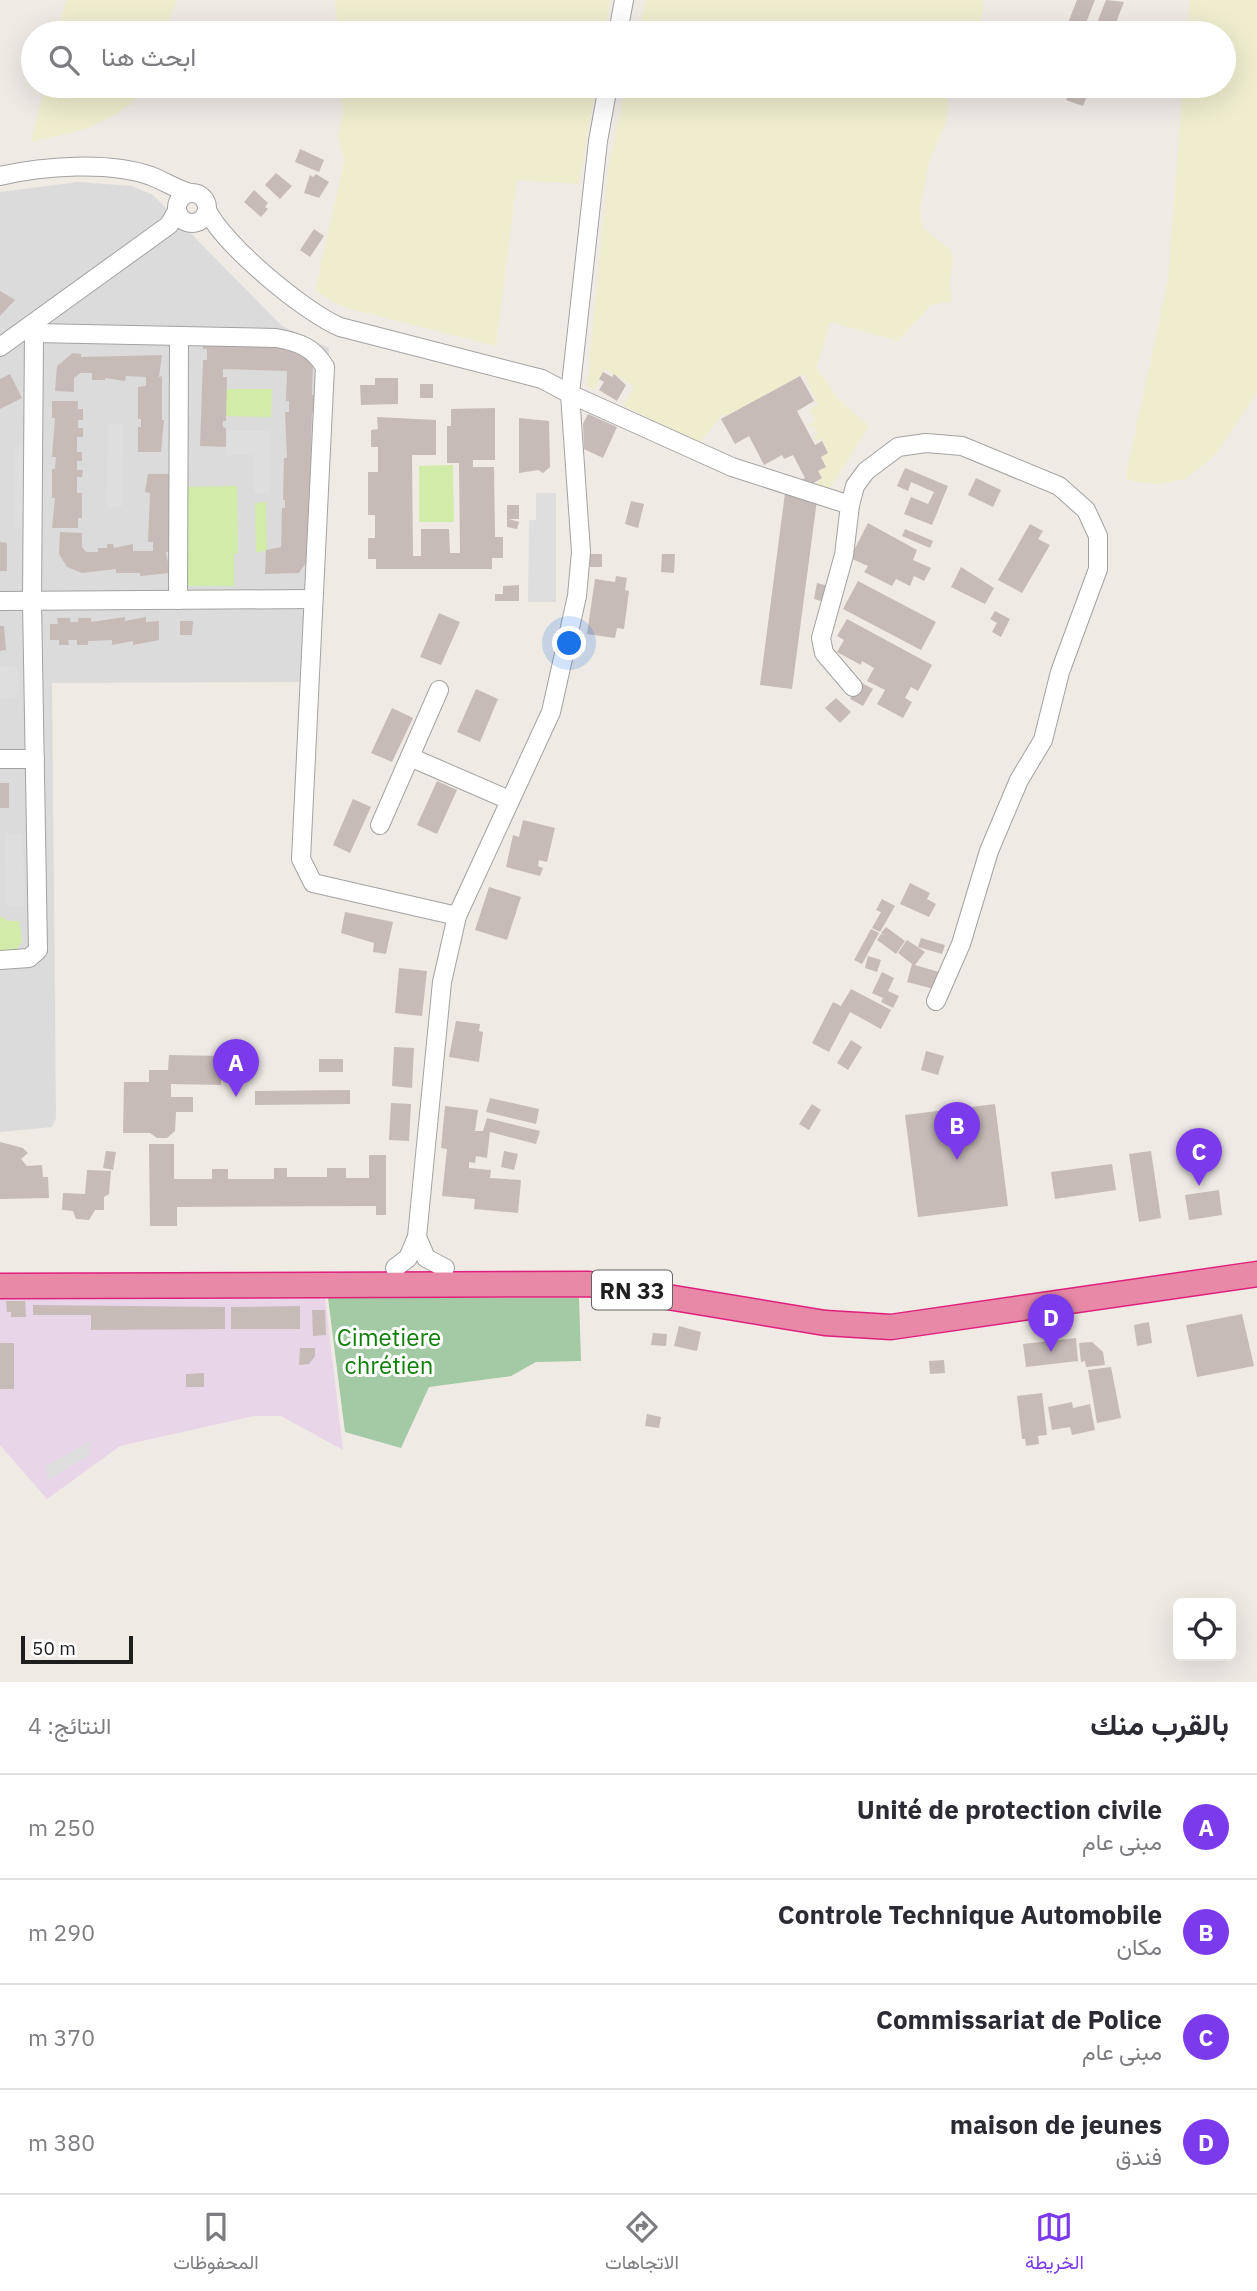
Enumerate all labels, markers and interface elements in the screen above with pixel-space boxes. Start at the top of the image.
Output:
search box [21,21,1236,98]
text: ابحث هنا [101,39,196,73]
icon: search [45,41,83,79]
your location [552,626,586,660]
pin: A [213,1039,259,1097]
pin: B [934,1102,980,1160]
pin: C [1176,1128,1222,1186]
road number: RN 33 [592,1270,672,1310]
pin: D [1028,1294,1074,1352]
park label: Cimetiere chrétien [337,1321,441,1381]
map controls [1173,1598,1236,1661]
button: locate [1173,1598,1236,1661]
scale bar [21,1633,133,1665]
text: 50 m [32,1636,76,1660]
text: بالقرب منك [1090,1704,1229,1743]
text: النتائج: 4 [28,1710,111,1740]
text: Unité de protection civile [857,1792,1162,1826]
text: 250 m [28,1812,95,1842]
text: A [1198,1812,1214,1842]
text: مبنى عام [1082,1826,1162,1856]
text: Controle Technique Automobile [778,1897,1162,1931]
text: 290 m [28,1917,95,1947]
text: B [1198,1917,1214,1947]
text: مكان [1116,1931,1162,1961]
text: Commissariat de Police [876,2002,1162,2036]
text: 370 m [28,2022,95,2052]
text: C [1199,2022,1214,2052]
text: مبنى عام [1082,2036,1162,2066]
text: maison de jeunes [950,2107,1162,2141]
text: 380 m [28,2127,95,2157]
text: D [1198,2127,1214,2157]
text: فندق [1116,2141,1162,2171]
tab: المحفوظات [173,2208,259,2279]
tab: الاتجاهات [605,2208,679,2279]
tab: الخريطة [1025,2208,1084,2279]

